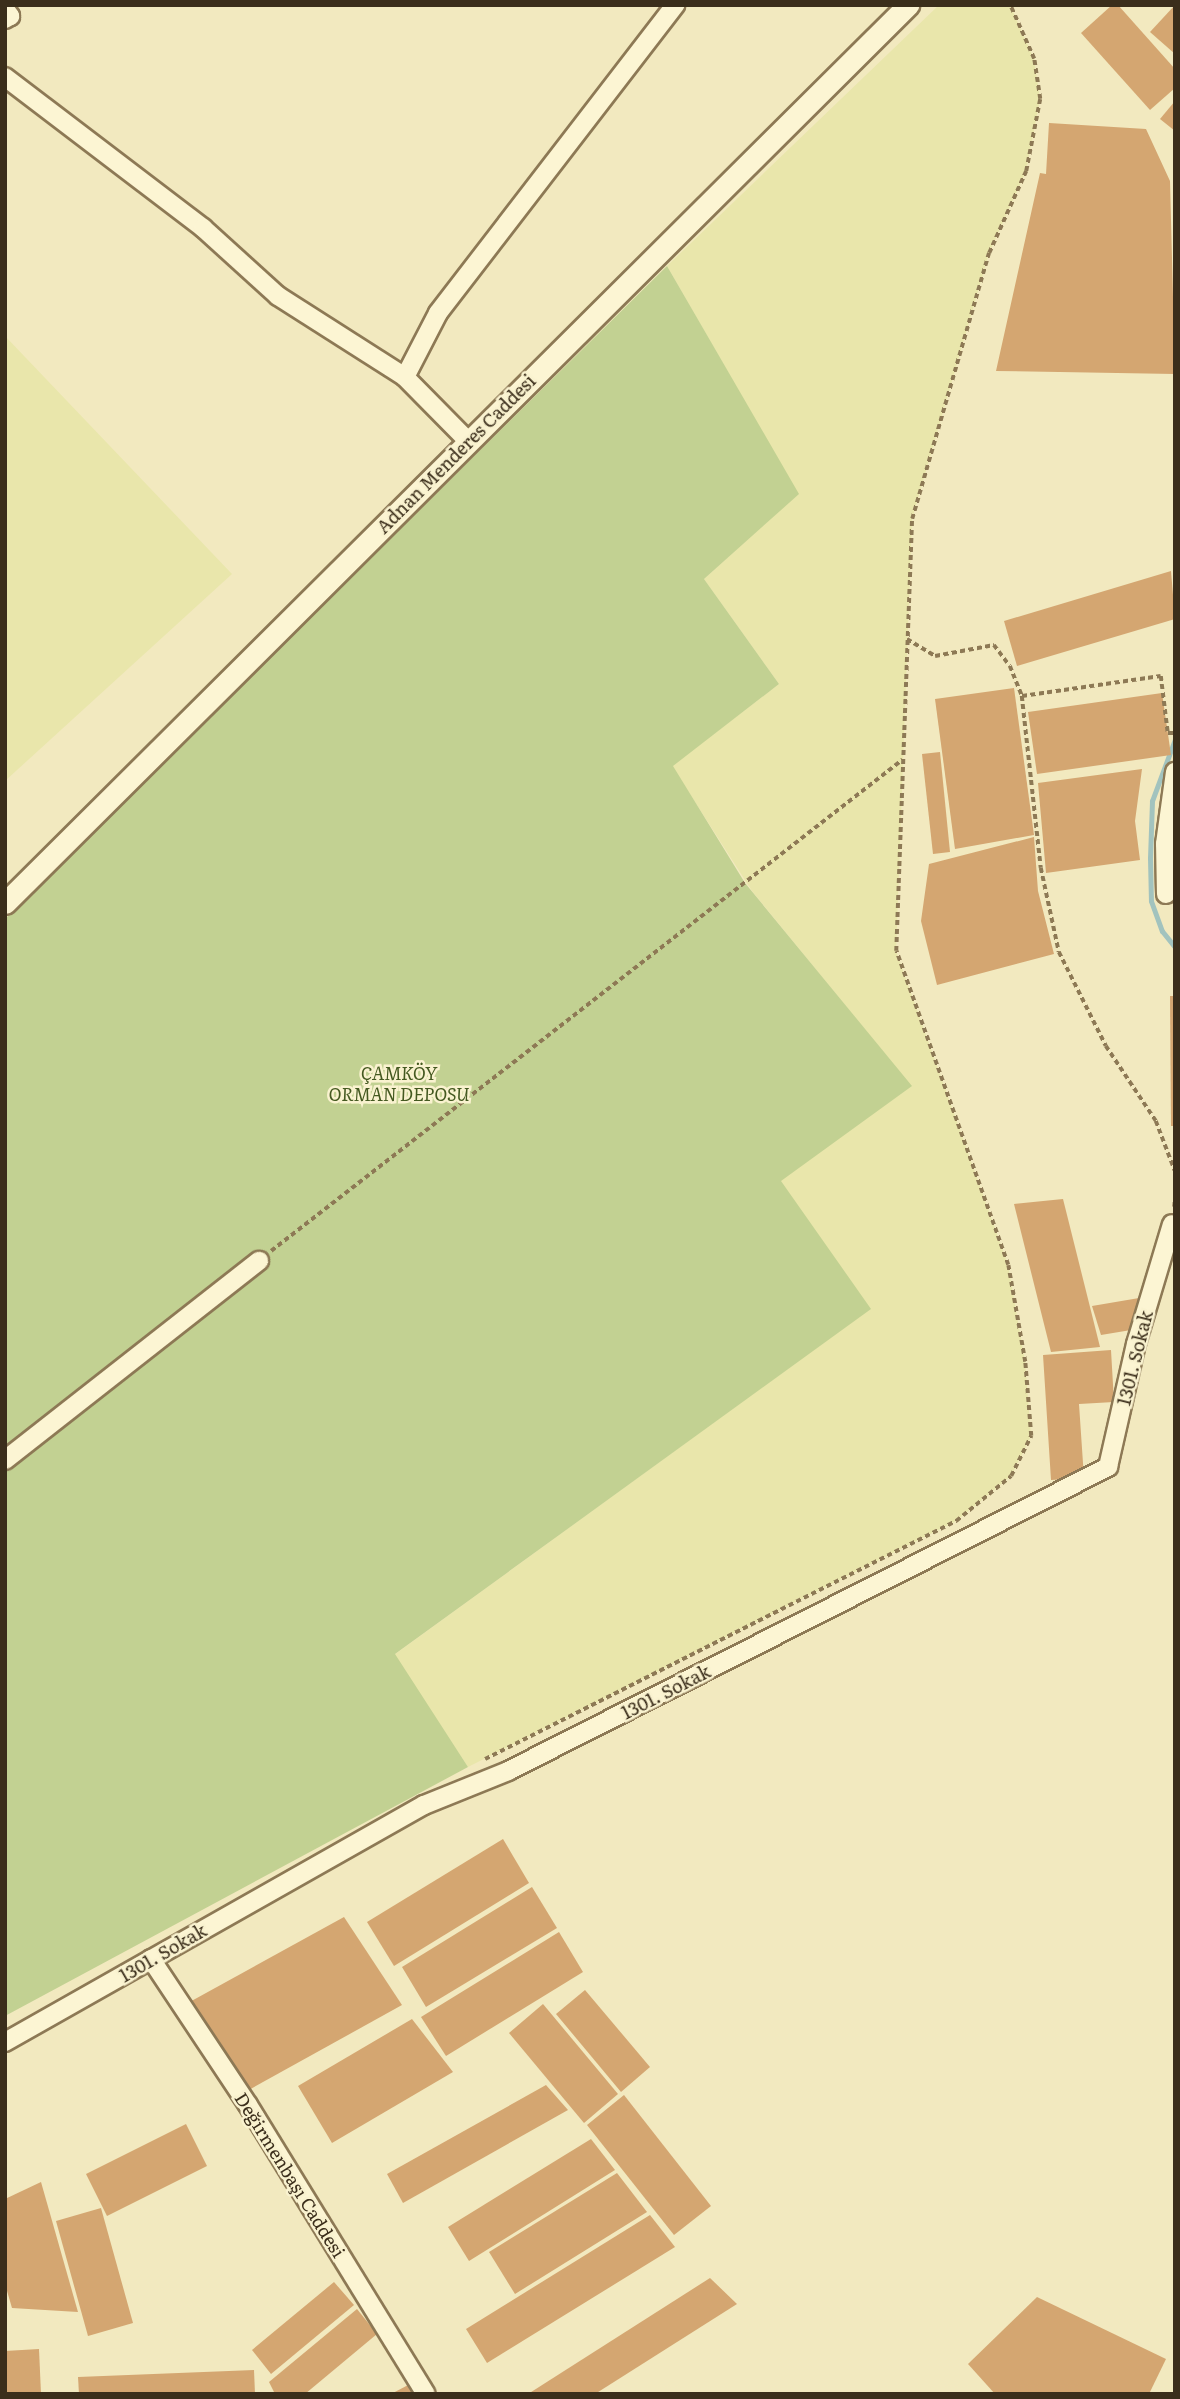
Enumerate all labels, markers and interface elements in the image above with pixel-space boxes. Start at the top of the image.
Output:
street label: Adnan Menderes Caddesi [372,370,540,538]
park label: ÇAMKÖY ORMAN DEPOSU [329,1063,469,1106]
street label: 1301. Sokak [1113,1308,1157,1408]
street label: 1301. Sokak [618,1660,714,1724]
street label: 1301. Sokak [116,1919,210,1987]
street label: Değirmenbaşı Caddesi [230,2088,350,2262]

